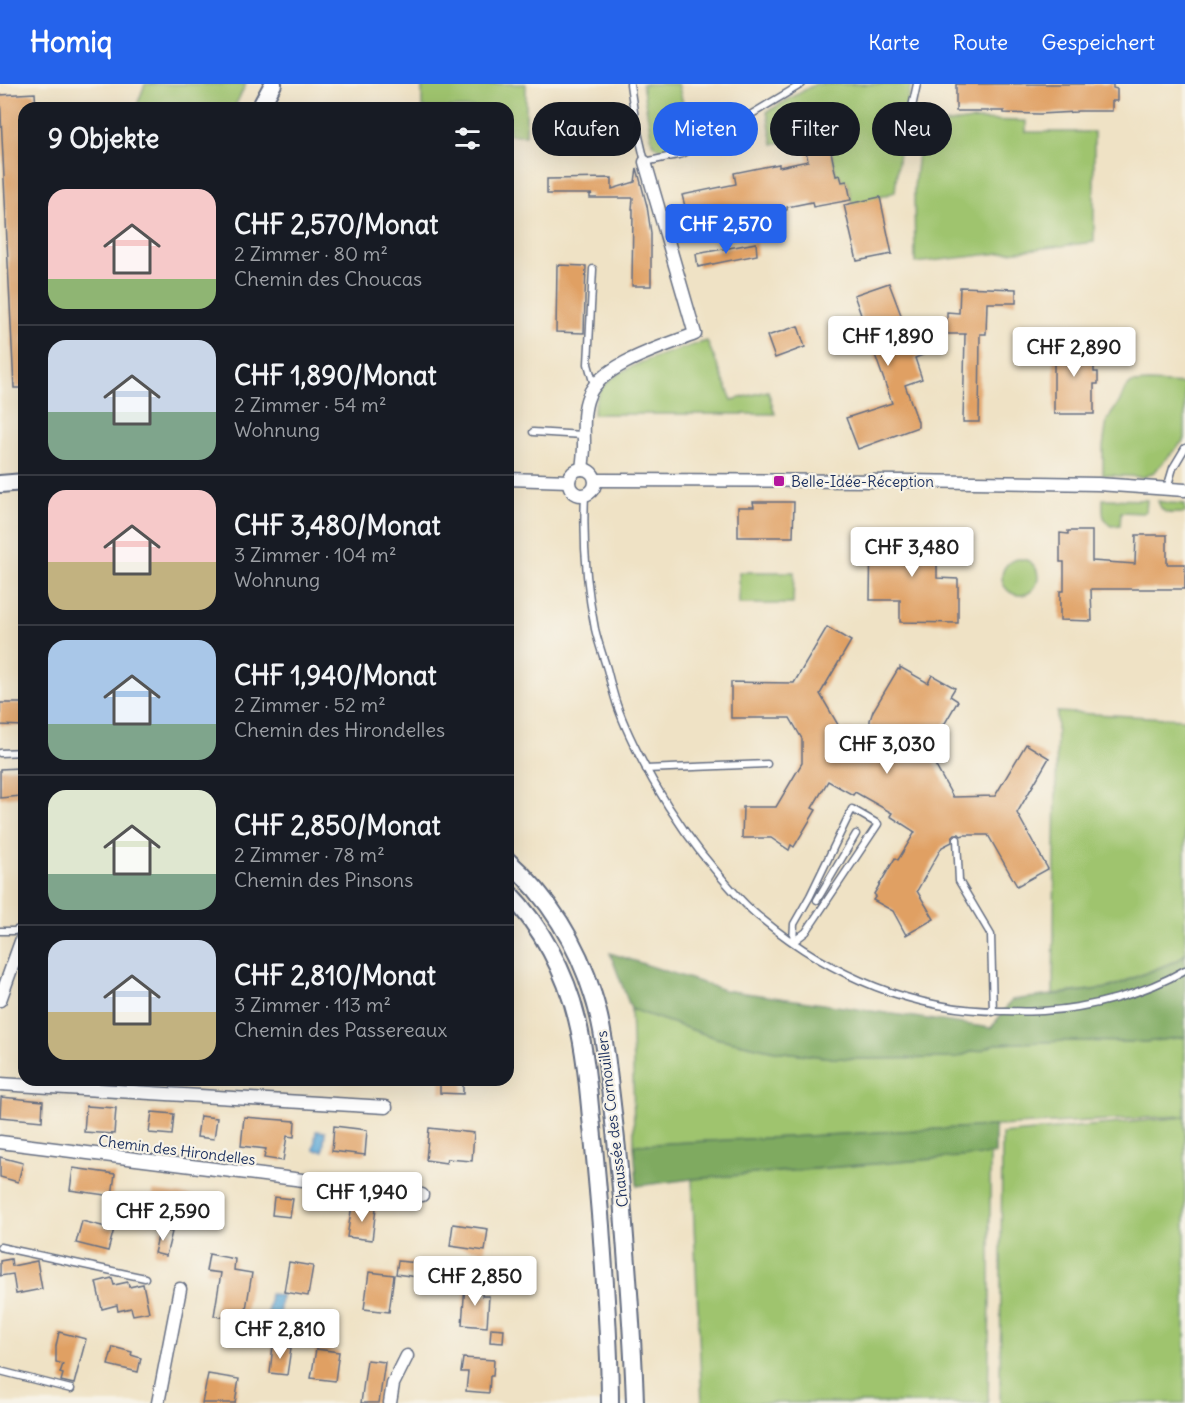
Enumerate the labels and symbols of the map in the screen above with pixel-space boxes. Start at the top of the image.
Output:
pin: CHF 2,570 [657,204,795,255]
pin: CHF 1,890 [819,316,957,367]
pin: CHF 2,890 [1005,327,1143,378]
place label: Belle-Idée-Réception [791,472,934,491]
marker: Belle-Idée-Réception [772,474,786,488]
pin: CHF 3,480 [843,527,981,578]
pin: CHF 3,030 [818,724,956,775]
street label: Chaussée des Cornouillers [592,1030,632,1208]
street label: Chemin des Hirondelles [97,1131,257,1169]
pin: CHF 1,940 [293,1172,431,1223]
pin: CHF 2,590 [94,1191,232,1242]
pin: CHF 2,850 [406,1256,544,1307]
pin: CHF 2,810 [211,1309,349,1360]

